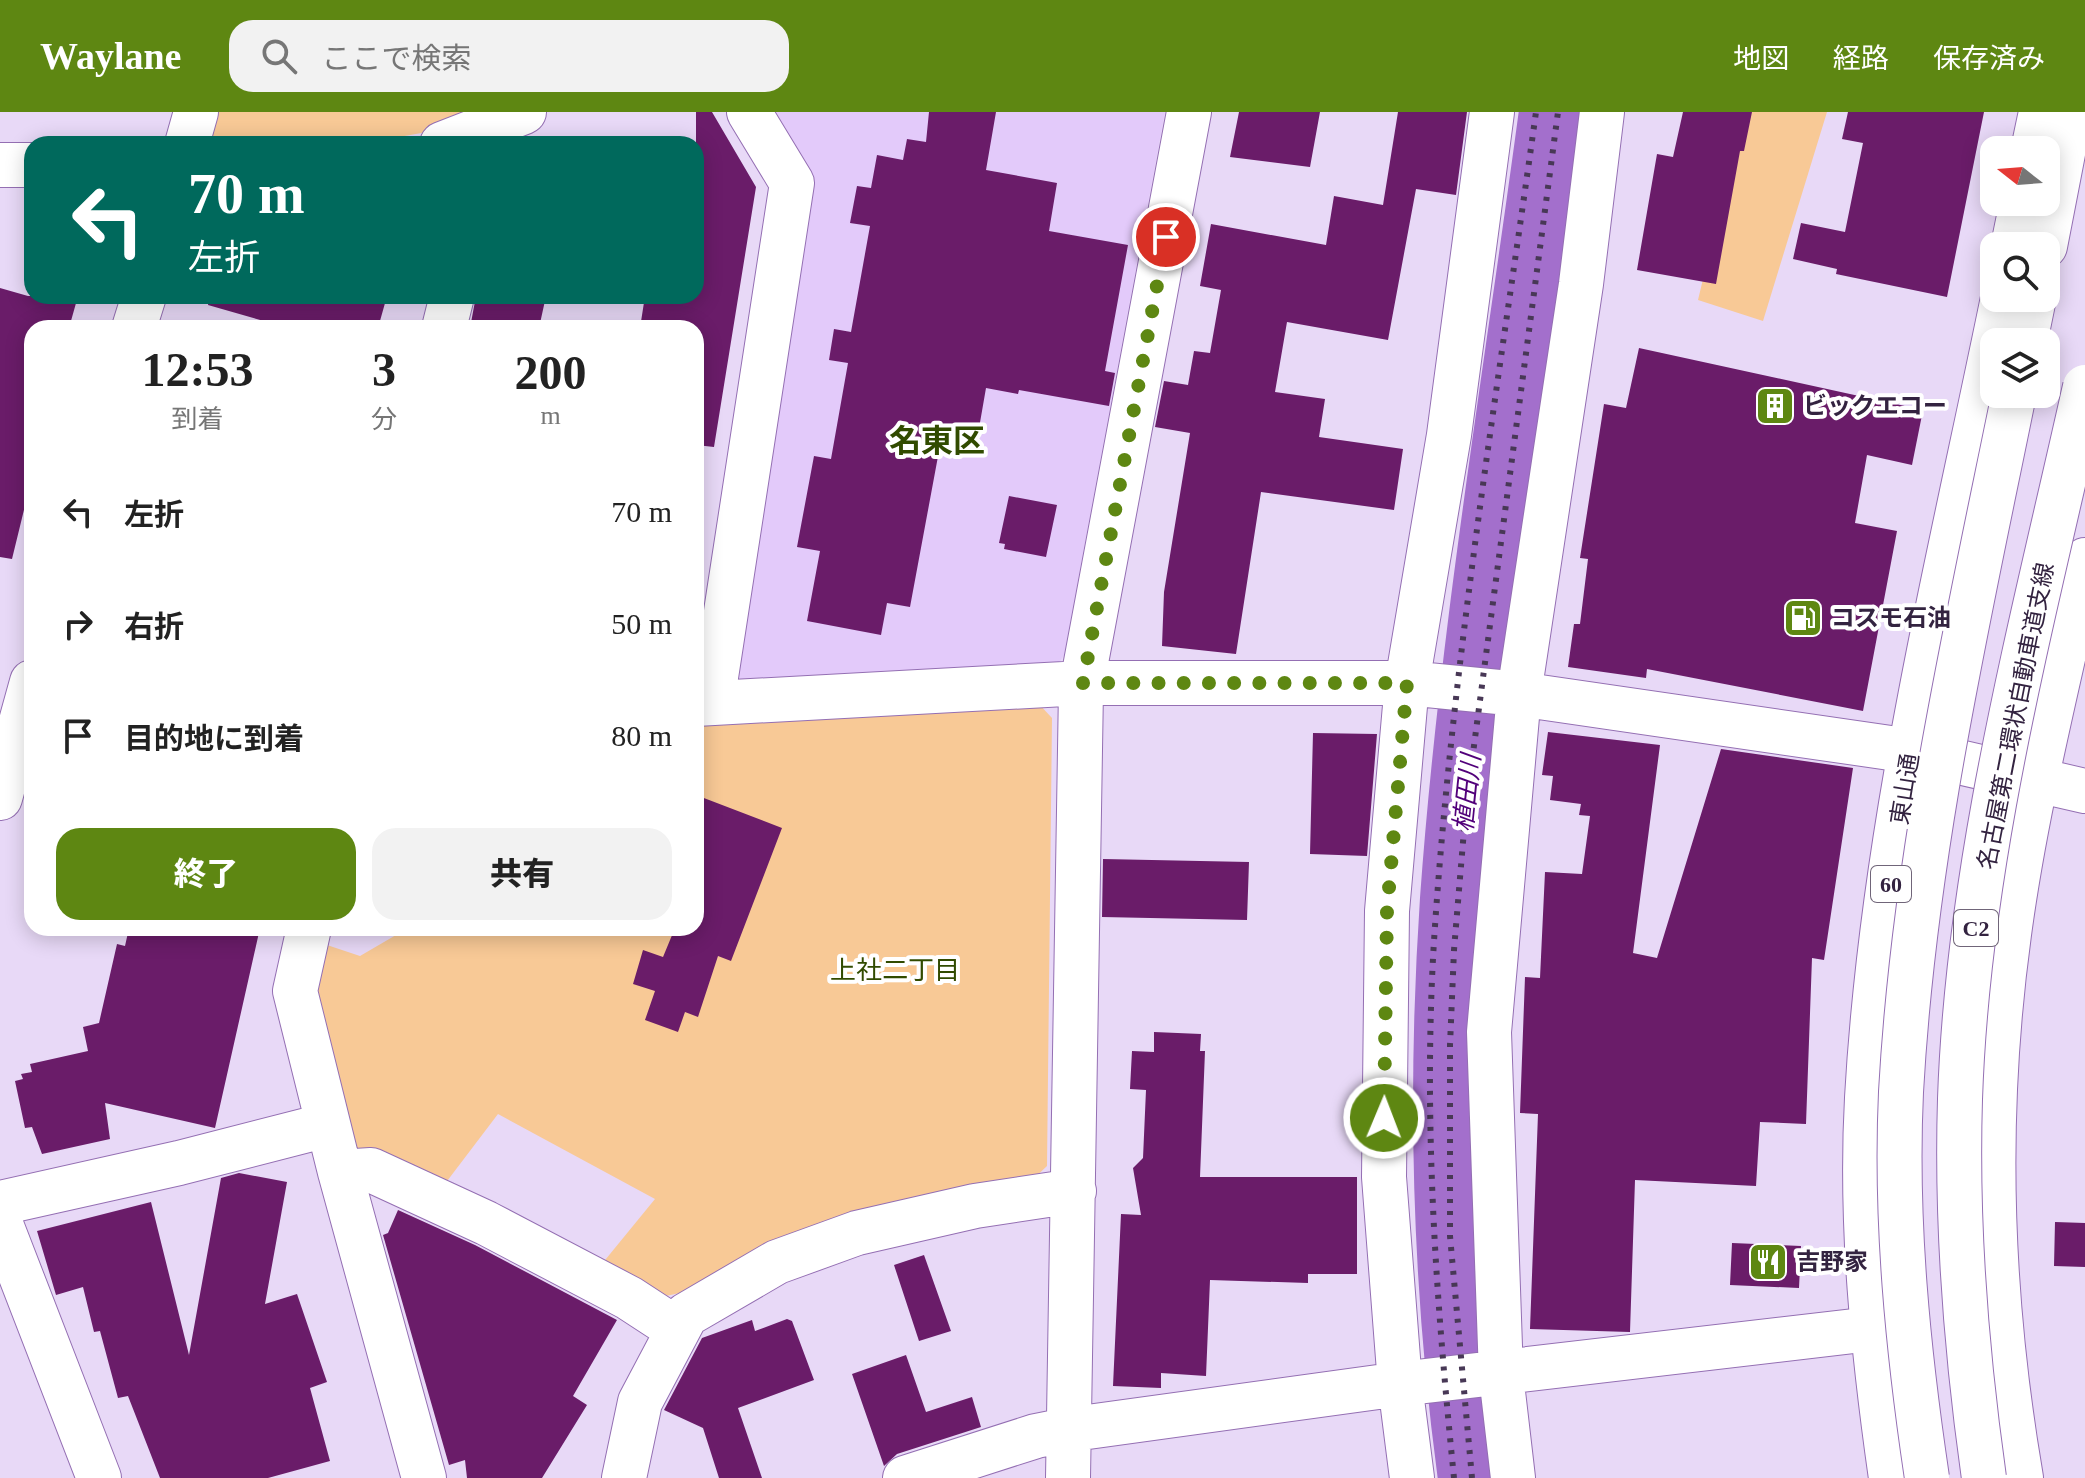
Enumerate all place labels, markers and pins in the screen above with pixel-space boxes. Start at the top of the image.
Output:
pin [1132,203,1200,271]
building icon: ビックエコー [1754,385,1796,427]
place label: ビックエコー [1803,393,1947,419]
fuel station icon: コスモ石油 [1782,597,1824,639]
place label: コスモ石油 [1831,605,1951,631]
restaurant icon: 吉野家 [1747,1241,1789,1283]
place label: 吉野家 [1796,1249,1868,1275]

